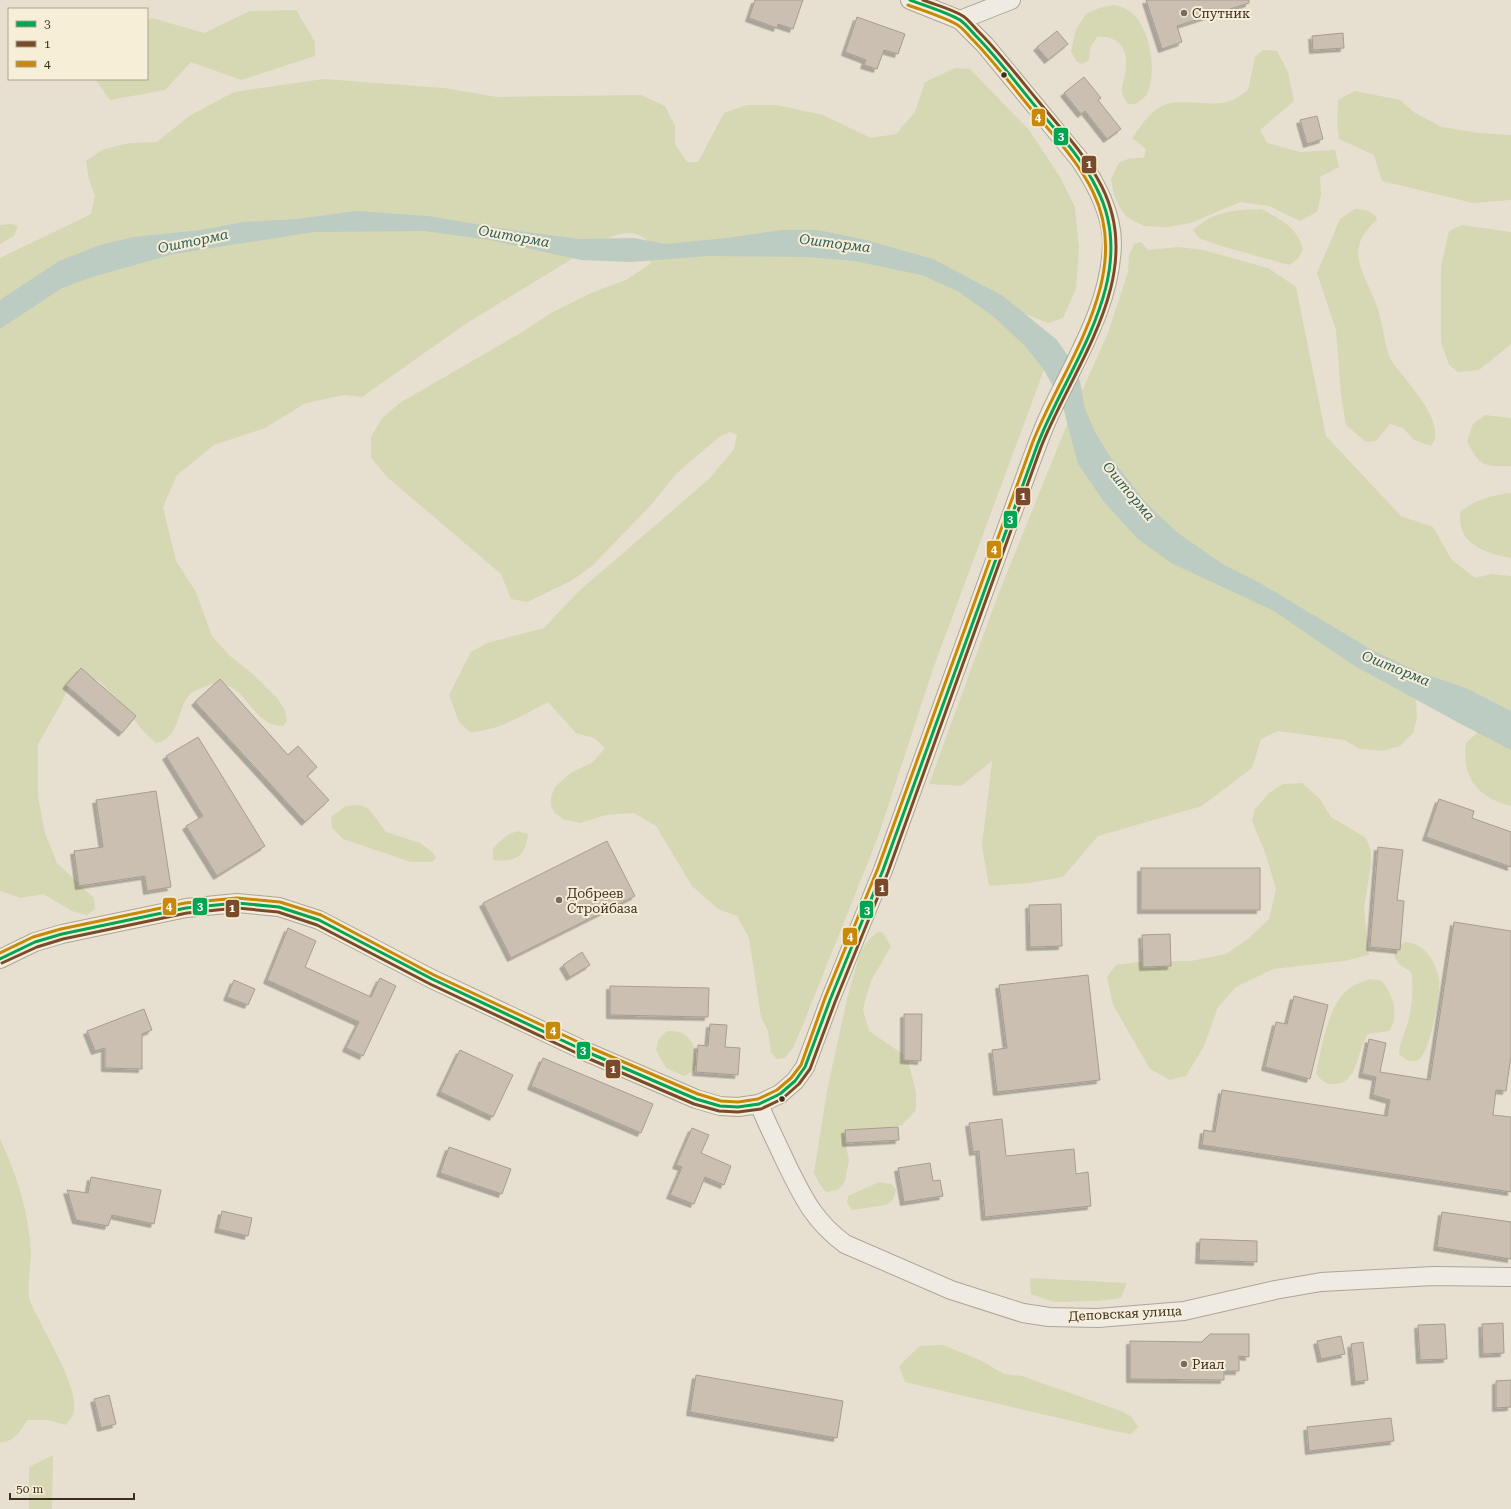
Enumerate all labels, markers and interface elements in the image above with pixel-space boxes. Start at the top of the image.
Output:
place label: Спутник [1192,6,1250,21]
legend [8,8,148,80]
marker: Спутник [1179,8,1189,18]
text: 3 [44,17,51,31]
text: 1 [44,37,51,51]
text: 4 [44,57,51,71]
unlabelled marker [999,70,1009,80]
line badge: 4 [1031,108,1046,127]
text: 4 [1035,111,1042,124]
line badge: 3 [1053,127,1069,146]
text: 3 [1058,130,1064,143]
line badge: 1 [1081,155,1097,174]
text: 1 [1086,158,1092,171]
water label: Ошторма [477,222,551,250]
water label: Ошторма [156,226,230,256]
water label: Ошторма [798,231,872,255]
water label: Ошторма [1100,458,1158,524]
line badge: 1 [1015,487,1031,506]
text: 1 [1020,490,1026,503]
line badge: 3 [1003,510,1018,529]
text: 3 [1007,513,1013,526]
line badge: 4 [986,540,1002,559]
text: 4 [991,543,998,556]
water label: Ошторма [1360,647,1432,689]
line badge: 1 [874,878,889,897]
text: 1 [879,882,885,895]
place label: Добреев Стройбаза [567,886,637,916]
marker: Добреев Стройбаза [554,895,564,905]
line badge: 4 [162,897,177,916]
line badge: 3 [192,897,208,916]
line badge: 1 [225,899,240,918]
text: 4 [166,900,173,913]
text: 3 [197,900,203,913]
line badge: 3 [859,900,874,919]
text: 1 [229,902,235,915]
text: 3 [864,904,870,917]
line badge: 4 [842,927,858,946]
text: 4 [847,930,854,943]
line badge: 4 [545,1021,561,1040]
text: 4 [550,1024,557,1037]
line badge: 3 [576,1041,591,1060]
text: 3 [580,1044,586,1057]
line badge: 1 [605,1059,621,1079]
text: 1 [610,1063,616,1076]
unlabelled marker [777,1094,787,1104]
street label: Деповская улица [1068,1303,1182,1324]
place label: Риал [1192,1357,1225,1372]
marker: Риал [1179,1359,1189,1369]
scale bar [10,1475,134,1501]
text: 50 m [16,1482,43,1496]

